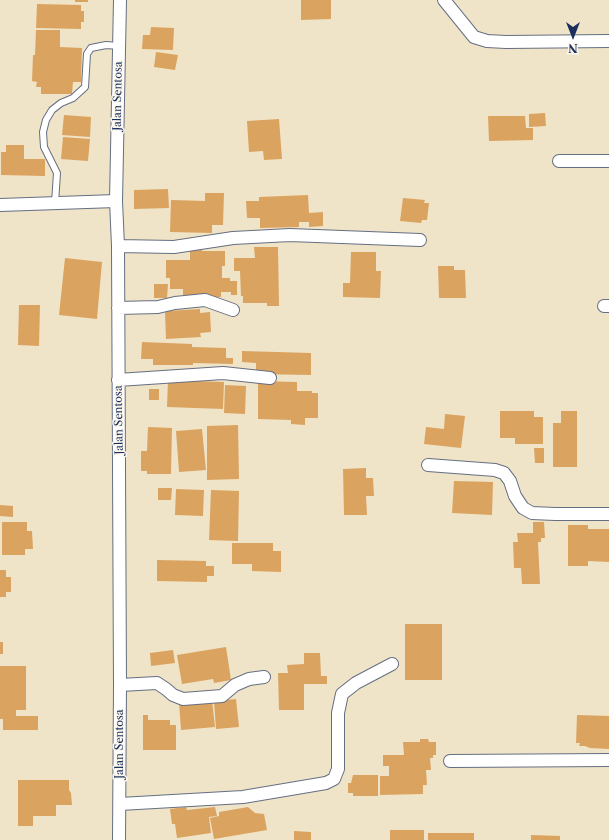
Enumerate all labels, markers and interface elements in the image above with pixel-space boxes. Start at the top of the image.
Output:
north arrow [553,16,593,56]
text: N [568,41,578,55]
street label: Jalan Sentosa [111,61,125,131]
street label: Jalan Sentosa [112,385,126,455]
street label: Jalan Sentosa [113,709,127,779]

